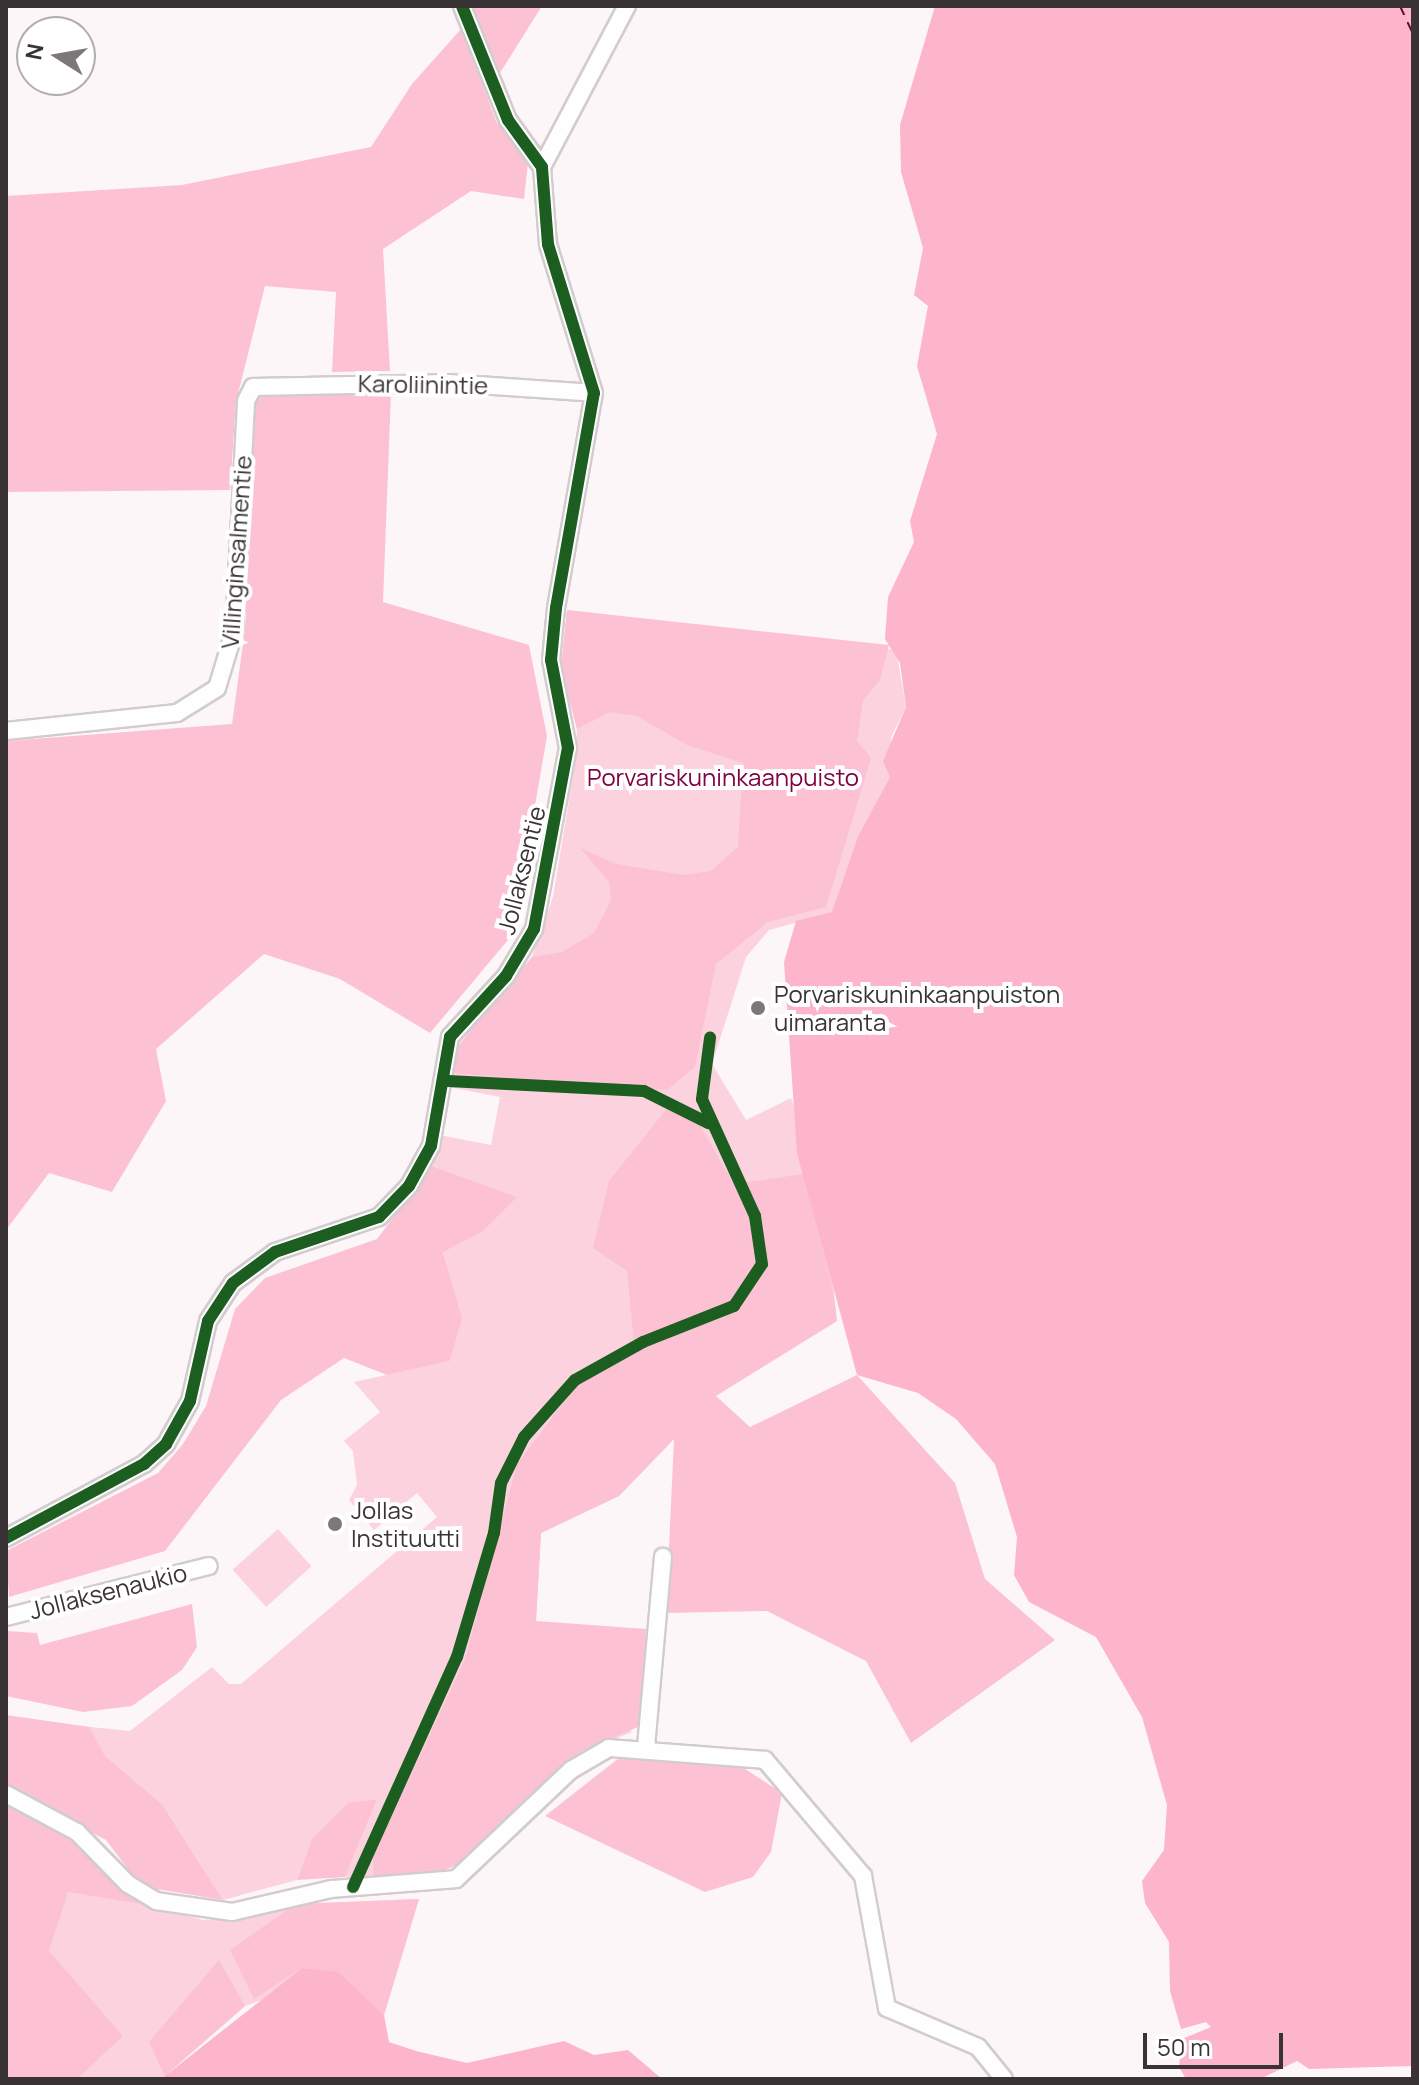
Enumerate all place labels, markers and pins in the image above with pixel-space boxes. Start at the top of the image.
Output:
place label: Porvariskuninkaanpuiston uimaranta [774,980,1060,1036]
marker: Porvariskuninkaanpuiston uimaranta [749,999,767,1017]
place label: Jollas Instituutti [351,1496,460,1552]
marker: Jollas Instituutti [326,1515,344,1533]

